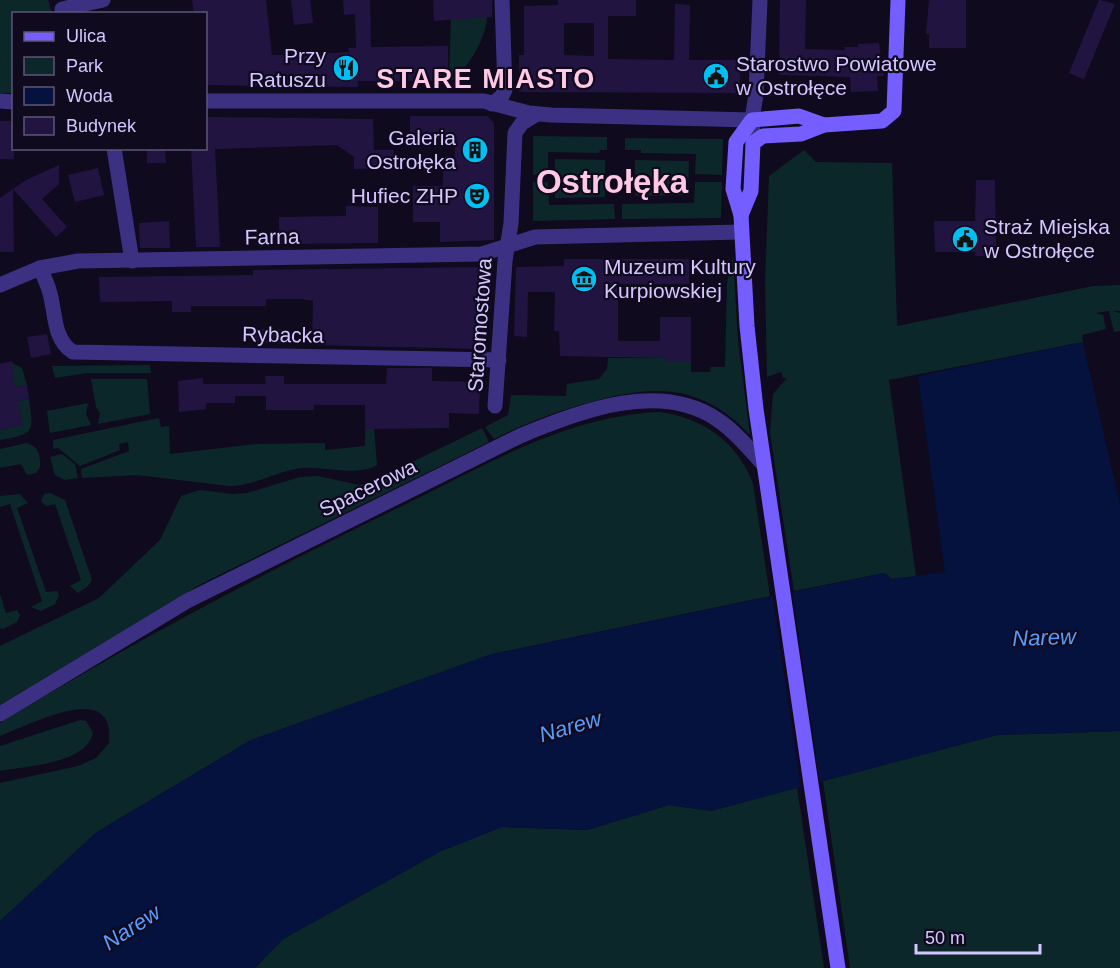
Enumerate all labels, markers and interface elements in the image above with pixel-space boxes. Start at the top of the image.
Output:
legend [12,12,207,150]
text: Ulica [66,26,107,46]
place label: Przy Ratuszu [249,44,327,91]
place label: Starostwo Powiatowe w Ostrołęce [735,52,937,99]
restaurant icon: Przy Ratuszu [331,53,361,83]
text: Park [66,56,104,76]
public building icon: Starostwo Powiatowe w Ostrołęce [701,61,731,91]
district label: STARE MIASTO [376,64,596,94]
text: Woda [66,86,114,106]
text: Budynek [66,116,137,136]
place label: Galeria Ostrołęka [366,126,456,173]
building icon: Galeria Ostrołęka [460,135,490,165]
district label: Ostrołęka [536,163,689,200]
theatre icon: Hufiec ZHP [462,181,492,211]
place label: Hufiec ZHP [351,184,458,207]
place label: Straż Miejska w Ostrołęce [983,215,1110,262]
public building icon: Straż Miejska w Ostrołęce [950,224,980,254]
street label: Farna [244,225,300,248]
place label: Muzeum Kultury Kurpiowskiej [604,255,756,302]
street label: Staromostowa [463,257,496,393]
museum icon: Muzeum Kultury Kurpiowskiej [569,264,599,294]
street label: Rybacka [242,322,324,347]
street label: Spacerowa [316,454,420,521]
water label: Narew [1012,624,1078,651]
water label: Narew [536,705,606,747]
water label: Narew [98,898,167,955]
scale bar [916,917,1040,955]
text: 50 m [925,928,965,948]

